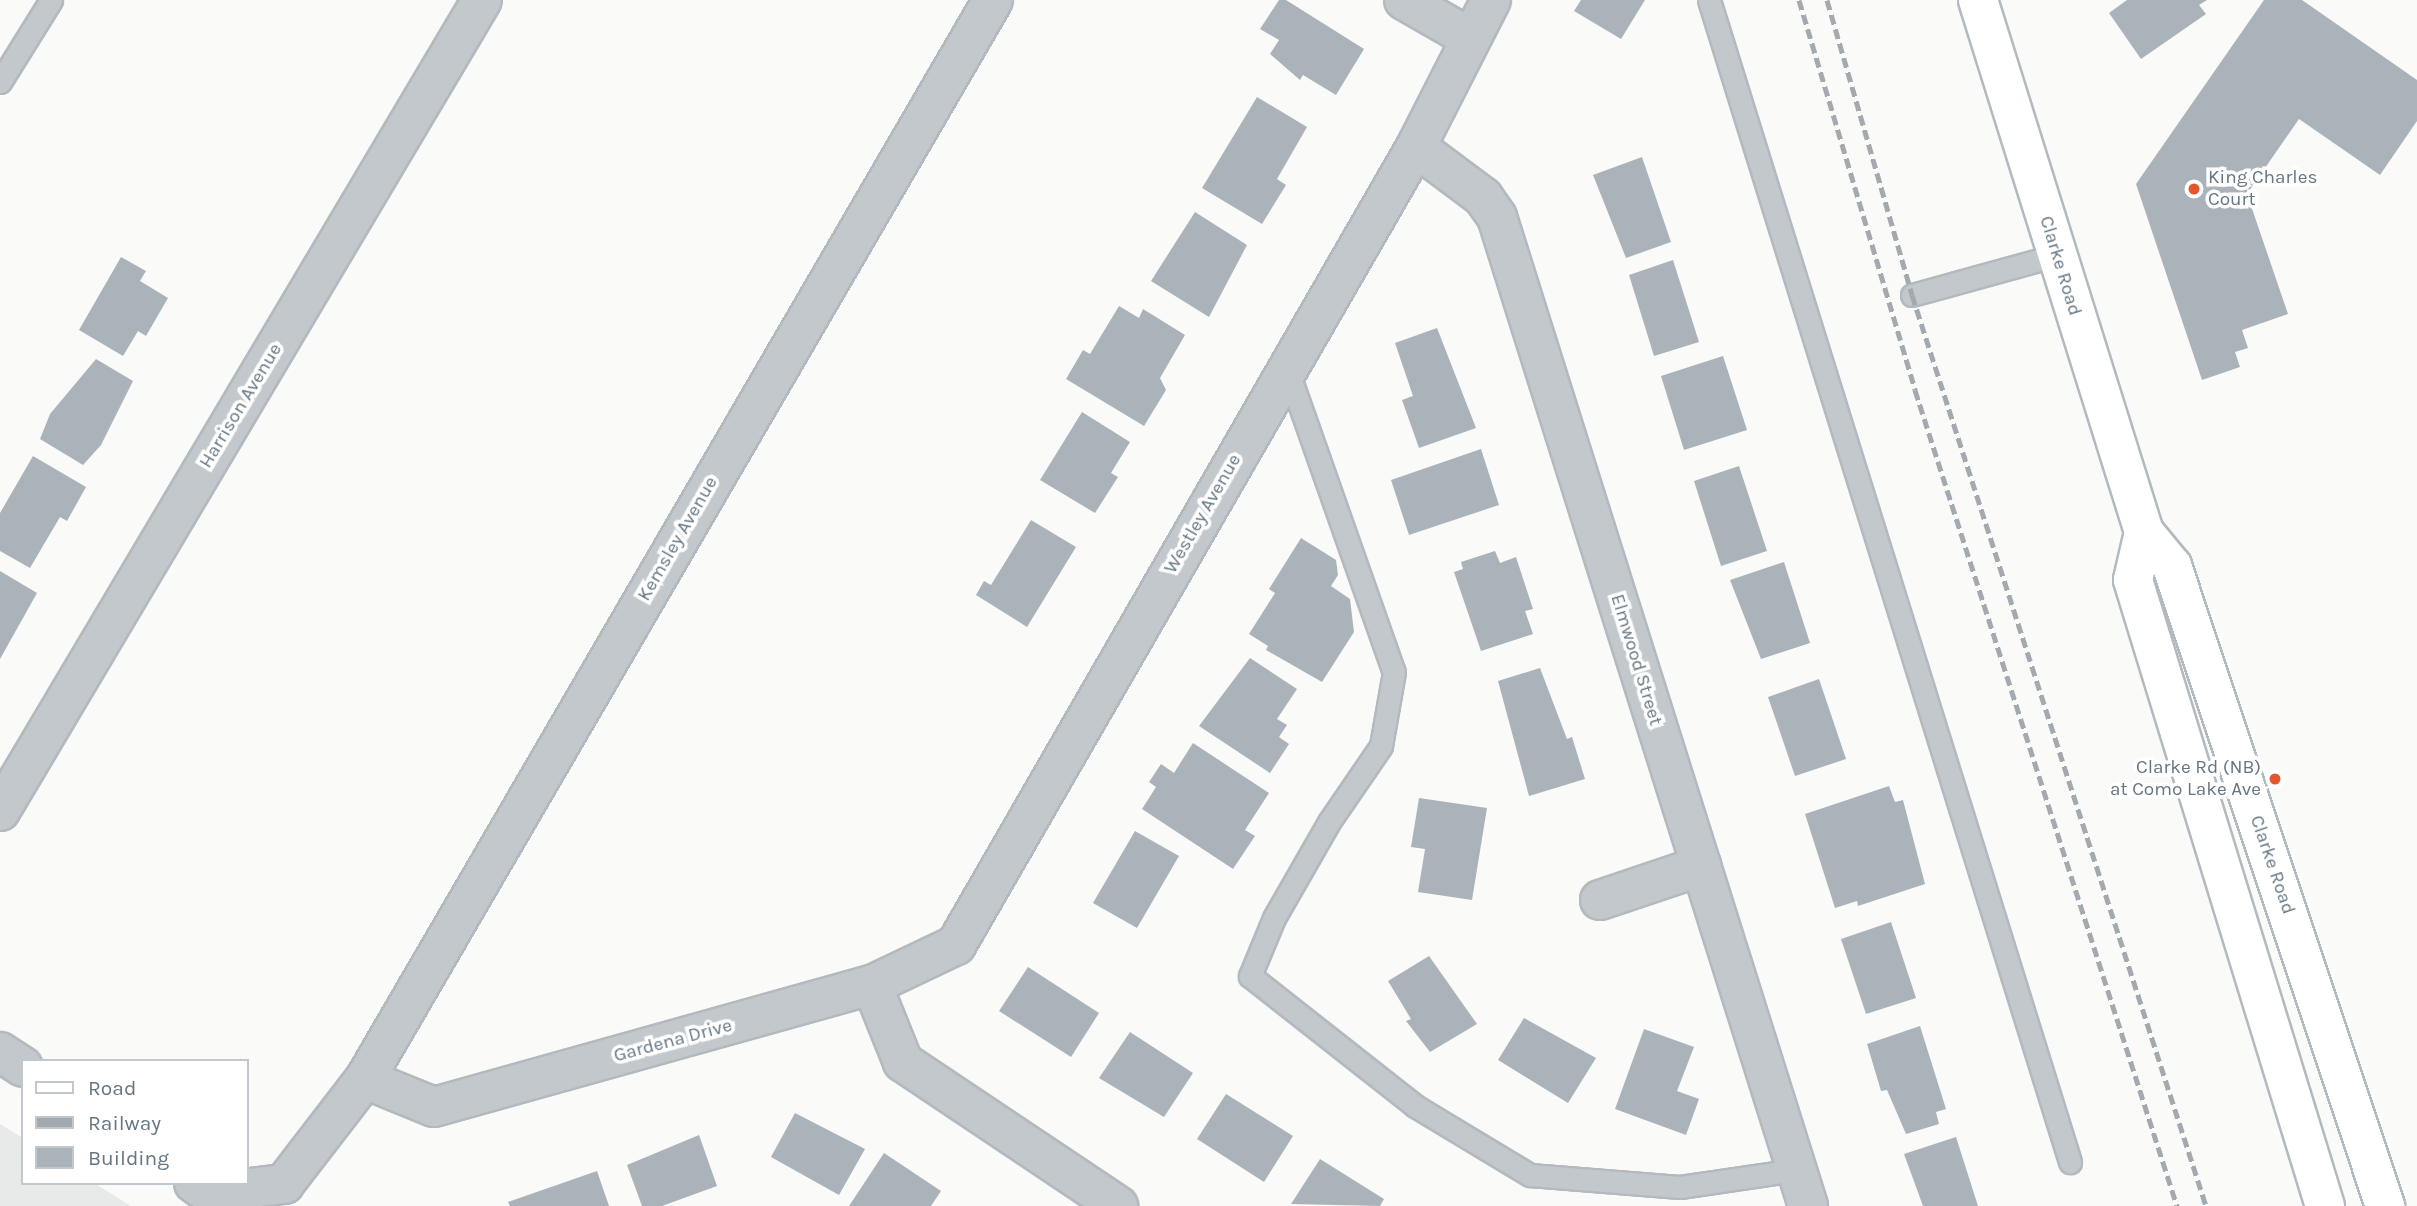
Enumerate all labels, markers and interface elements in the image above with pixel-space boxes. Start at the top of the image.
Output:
place label: King Charles Court [2208,167,2317,211]
marker: King Charles Court [2186,181,2202,197]
street label: Clarke Road [2034,213,2086,319]
street label: Harrison Avenue [195,340,287,472]
street label: Westley Avenue [1160,450,1246,578]
street label: Kemsley Avenue [633,473,723,605]
street label: Elmwood Street [1605,592,1667,728]
place label: Clarke Rd (NB) at Como Lake Ave [2110,757,2261,801]
marker: Clarke Rd (NB) at Como Lake Ave [2267,771,2283,787]
street label: Clarke Road [2244,813,2300,917]
street label: Gardena Drive [611,1014,735,1068]
legend [21,1059,248,1185]
text: Road [88,1076,136,1100]
text: Railway [88,1111,161,1135]
text: Building [88,1146,169,1170]

